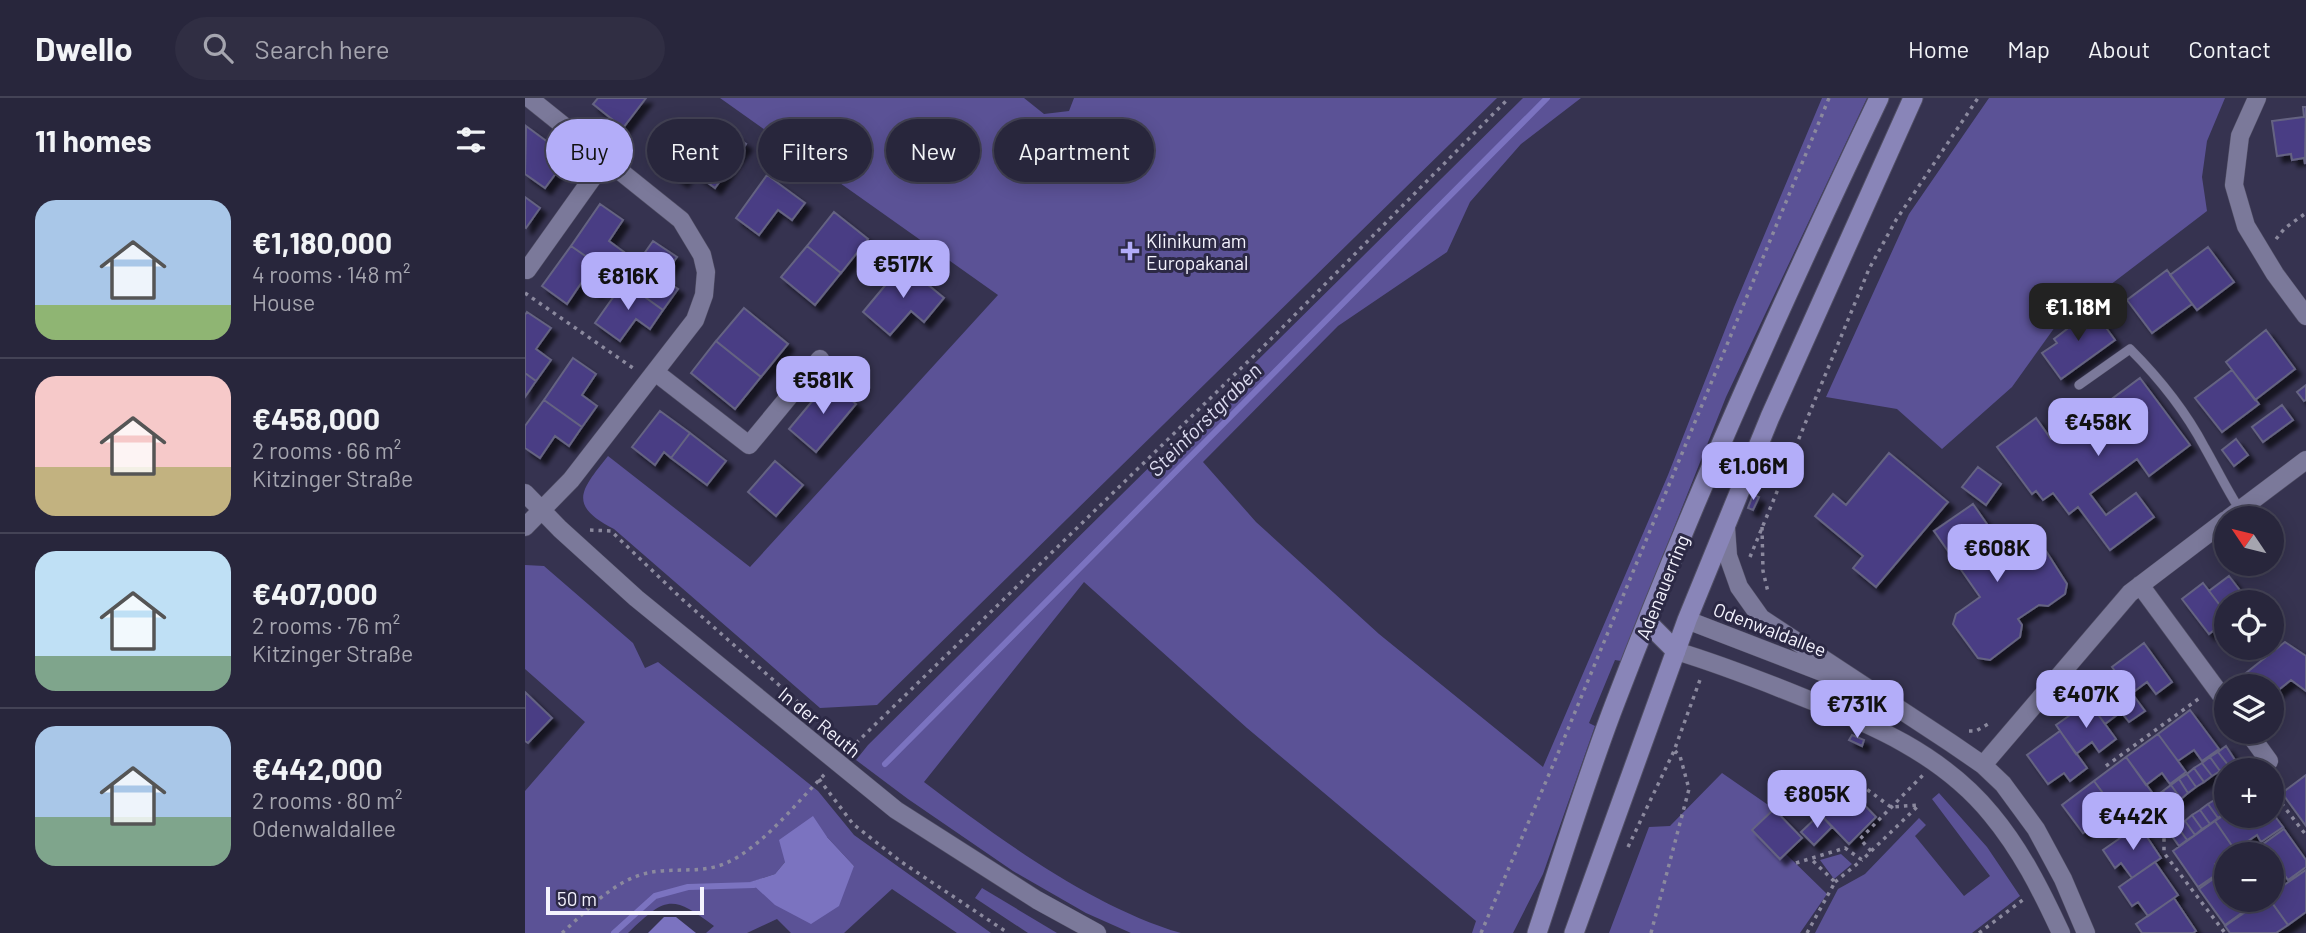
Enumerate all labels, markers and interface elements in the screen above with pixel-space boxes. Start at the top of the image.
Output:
search box [175,17,665,80]
text: Dwello [35,28,133,68]
icon: search [199,29,237,67]
text: Search here [255,33,390,64]
text: Home [1908,34,1969,63]
text: Map [2007,34,2050,63]
text: About [2088,34,2150,63]
text: Contact [2188,34,2271,63]
chip: Buy [546,119,633,182]
chip: Rent [647,119,744,182]
chip: Filters [758,119,872,182]
chip: New [886,119,980,182]
chip: Apartment [994,119,1154,182]
icon: filters [452,121,490,159]
text: 11 homes [35,122,152,158]
text: €1,180,000 [252,224,392,260]
icon: home [91,228,175,312]
place label: Klinikum am Europakanal [1146,229,1248,274]
pin: €517K [854,240,952,300]
marker: Klinikum am Europakanal [1120,241,1140,261]
text: €517K [873,249,933,277]
pin: €816K [579,252,677,312]
text: 4 rooms · 148 m² [252,260,411,288]
text: €816K [597,261,659,289]
pin: €1.18M [2021,284,2135,343]
text: House [252,288,315,316]
text: €1.18M [2045,292,2111,320]
pin: €581K [774,356,872,416]
water label: Steinforstgraben [1142,357,1266,481]
text: €581K [792,365,854,393]
pin: €458K [2049,398,2147,458]
text: €458,000 [252,400,380,436]
icon: home [91,404,175,488]
text: €458K [2064,407,2132,435]
text: 2 rooms · 66 m² [252,436,401,464]
pin: €1.06M [1696,442,1810,502]
text: €1.06M [1718,451,1788,479]
text: Kitzinger Straße [252,464,413,492]
north arrow [2214,506,2284,576]
map controls [2214,506,2284,912]
pin: €608K [1948,524,2046,584]
street label: Adenauerring [1631,531,1693,643]
text: €608K [1964,533,2030,561]
text: €407,000 [252,575,378,611]
icon: home [91,579,175,663]
button: locate [2214,590,2284,660]
street label: Odenwaldallee [1710,597,1830,661]
text: 2 rooms · 76 m² [252,611,400,639]
text: Kitzinger Straße [252,639,413,667]
pin: €407K [2037,670,2135,730]
button: layers [2214,674,2284,744]
text: €407K [2052,679,2120,707]
pin: €731K [1808,680,1906,740]
street label: In der Reuth [774,682,866,762]
text: €731K [1827,689,1887,717]
text: €442,000 [252,750,383,786]
icon: home [91,754,175,838]
button: + [2214,758,2284,828]
pin: €805K [1768,770,1866,830]
text: €805K [1784,779,1850,807]
text: 2 rooms · 80 m² [252,786,402,814]
pin: €442K [2084,792,2182,852]
text: €442K [2098,801,2168,829]
text: Odenwaldallee [252,814,396,842]
button: − [2214,842,2284,912]
scale bar [546,884,703,916]
text: 50 m [557,887,597,910]

